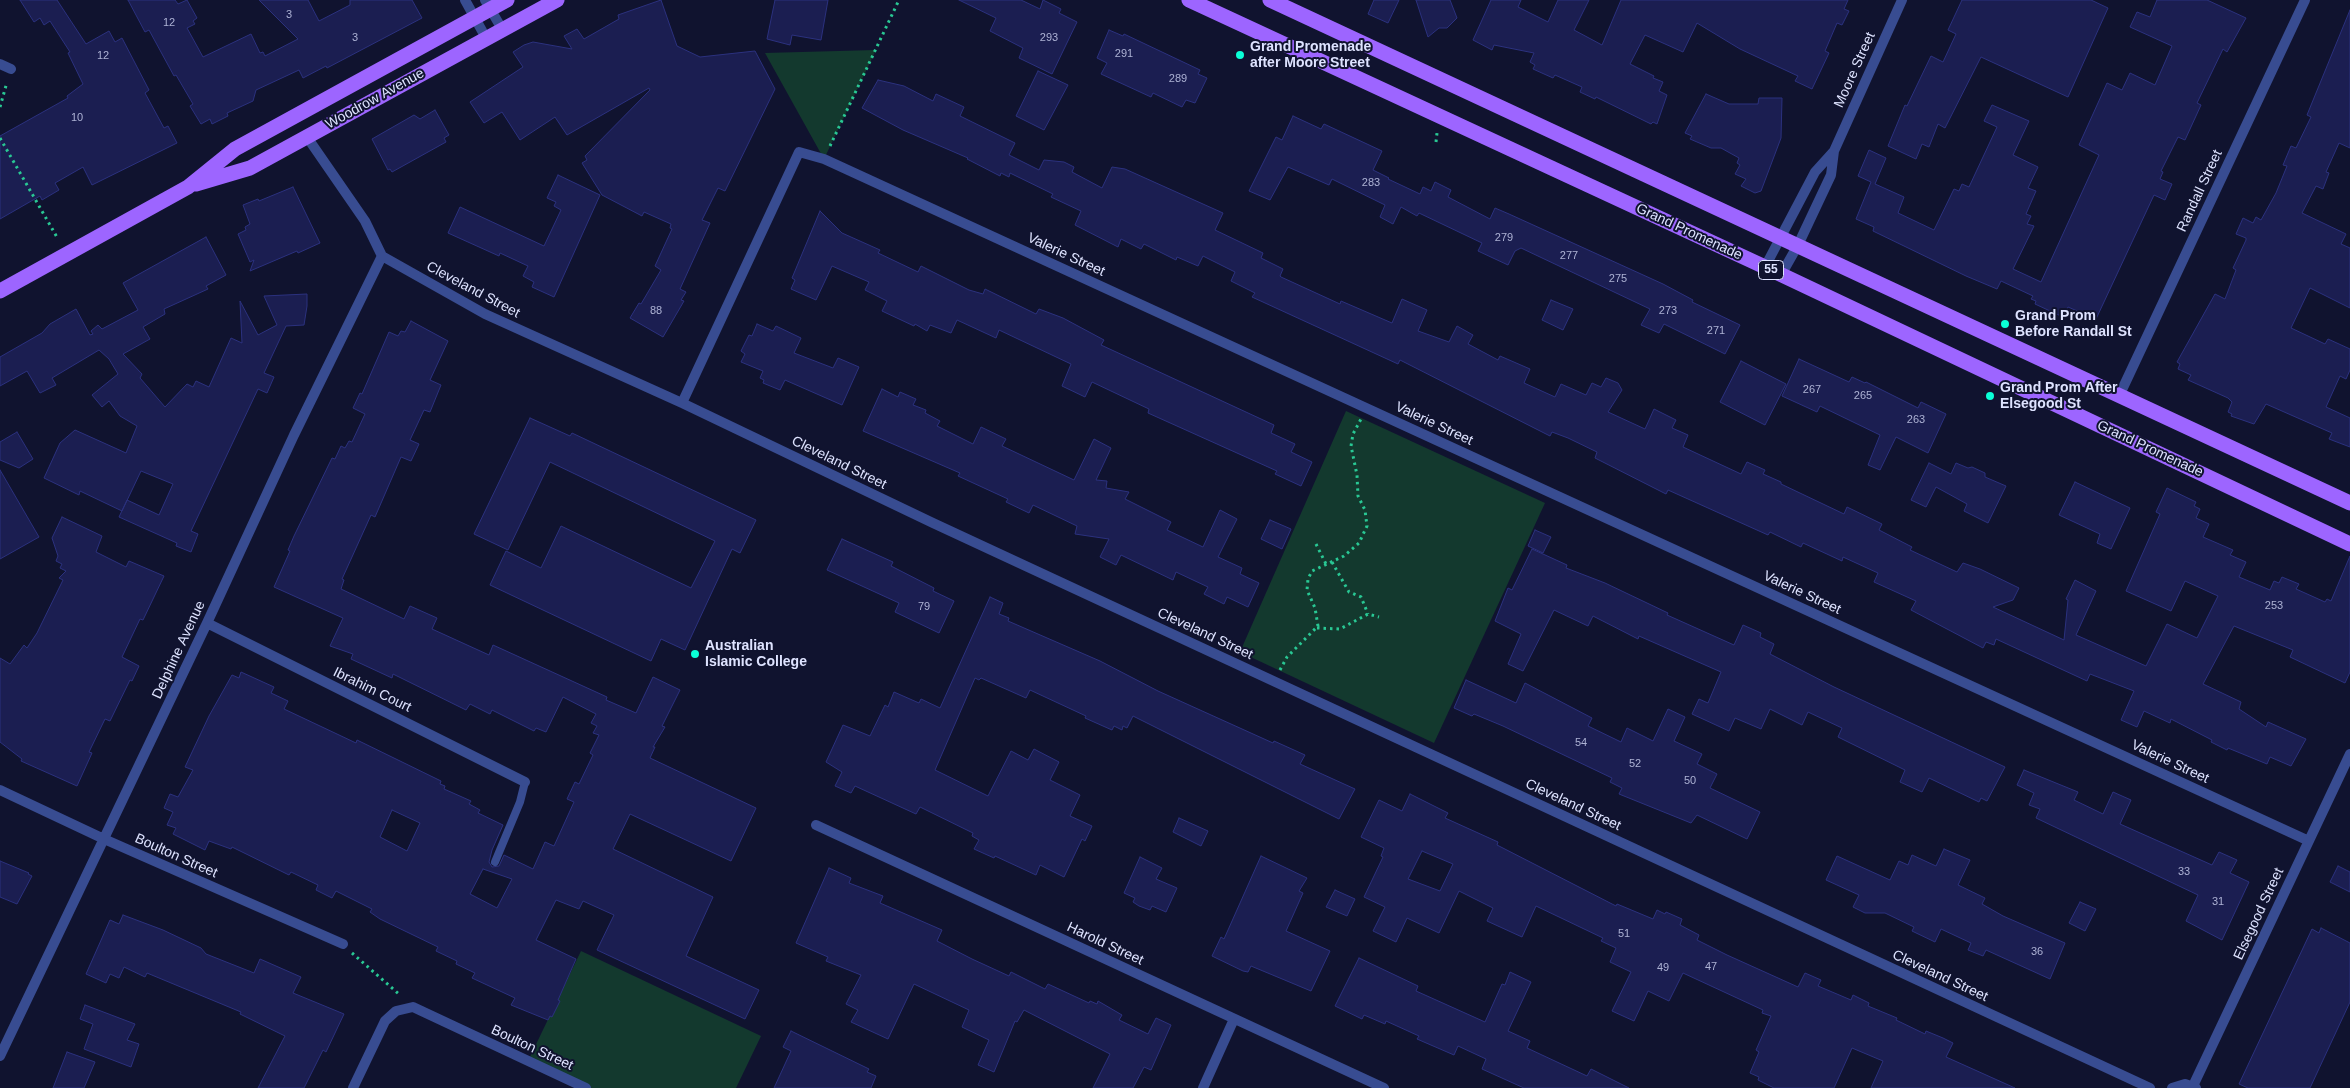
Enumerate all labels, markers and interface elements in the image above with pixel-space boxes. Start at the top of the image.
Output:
house number: 3 [286,8,292,22]
house number: 12 [163,16,175,30]
street label: Moore Street [1831,30,1879,110]
house number: 3 [352,31,358,45]
house number: 293 [1040,31,1058,45]
place label: Grand Promenade after Moore Street [1250,39,1371,72]
house number: 291 [1115,47,1133,61]
house number: 12 [97,49,109,63]
marker: Grand Promenade after Moore Street [1234,49,1246,61]
street label: Woodrow Avenue [323,65,427,133]
house number: 289 [1169,72,1187,86]
house number: 10 [71,111,83,125]
street label: Randall Street [2174,147,2226,235]
house number: 283 [1362,176,1380,190]
street label: Grand Promenade [1633,200,1745,264]
street label: Valerie Street [1024,230,1108,280]
house number: 279 [1495,231,1513,245]
house number: 277 [1560,249,1578,263]
street label: Cleveland Street [423,258,523,322]
road number: 55 [1758,260,1784,280]
house number: 275 [1609,272,1627,286]
house number: 88 [650,304,662,318]
house number: 273 [1659,304,1677,318]
place label: Grand Prom Before Randall St [2015,308,2132,341]
marker: Grand Prom Before Randall St [1999,318,2011,330]
house number: 271 [1707,324,1725,338]
place label: Grand Prom After Elsegood St [2000,380,2117,412]
house number: 267 [1803,383,1821,397]
house number: 265 [1854,389,1872,403]
marker: Grand Prom After Elsegood St [1984,390,1996,402]
street label: Valerie Street [1392,399,1476,449]
house number: 263 [1907,413,1925,427]
street label: Grand Promenade [2094,417,2206,481]
street label: Cleveland Street [789,433,889,493]
street label: Valerie Street [1760,568,1844,618]
street label: Delphine Avenue [149,598,209,702]
house number: 253 [2265,599,2283,613]
house number: 79 [918,600,930,614]
street label: Cleveland Street [1155,605,1255,663]
place label: Australian Islamic College [705,638,807,670]
marker: Australian Islamic College [689,648,701,660]
street label: Ibrahim Court [330,664,414,716]
house number: 54 [1575,736,1587,750]
street label: Valerie Street [2128,737,2212,787]
house number: 52 [1629,757,1641,771]
house number: 50 [1684,774,1696,788]
street label: Cleveland Street [1523,776,1623,834]
street label: Boulton Street [132,830,220,882]
house number: 33 [2178,865,2190,879]
street label: Elsegood Street [2230,865,2288,963]
house number: 31 [2212,895,2224,909]
street label: Harold Street [1064,919,1146,969]
house number: 51 [1618,927,1630,941]
house number: 36 [2031,945,2043,959]
street label: Cleveland Street [1890,947,1990,1005]
house number: 47 [1705,960,1717,974]
house number: 49 [1657,961,1669,975]
street label: Boulton Street [488,1022,576,1074]

